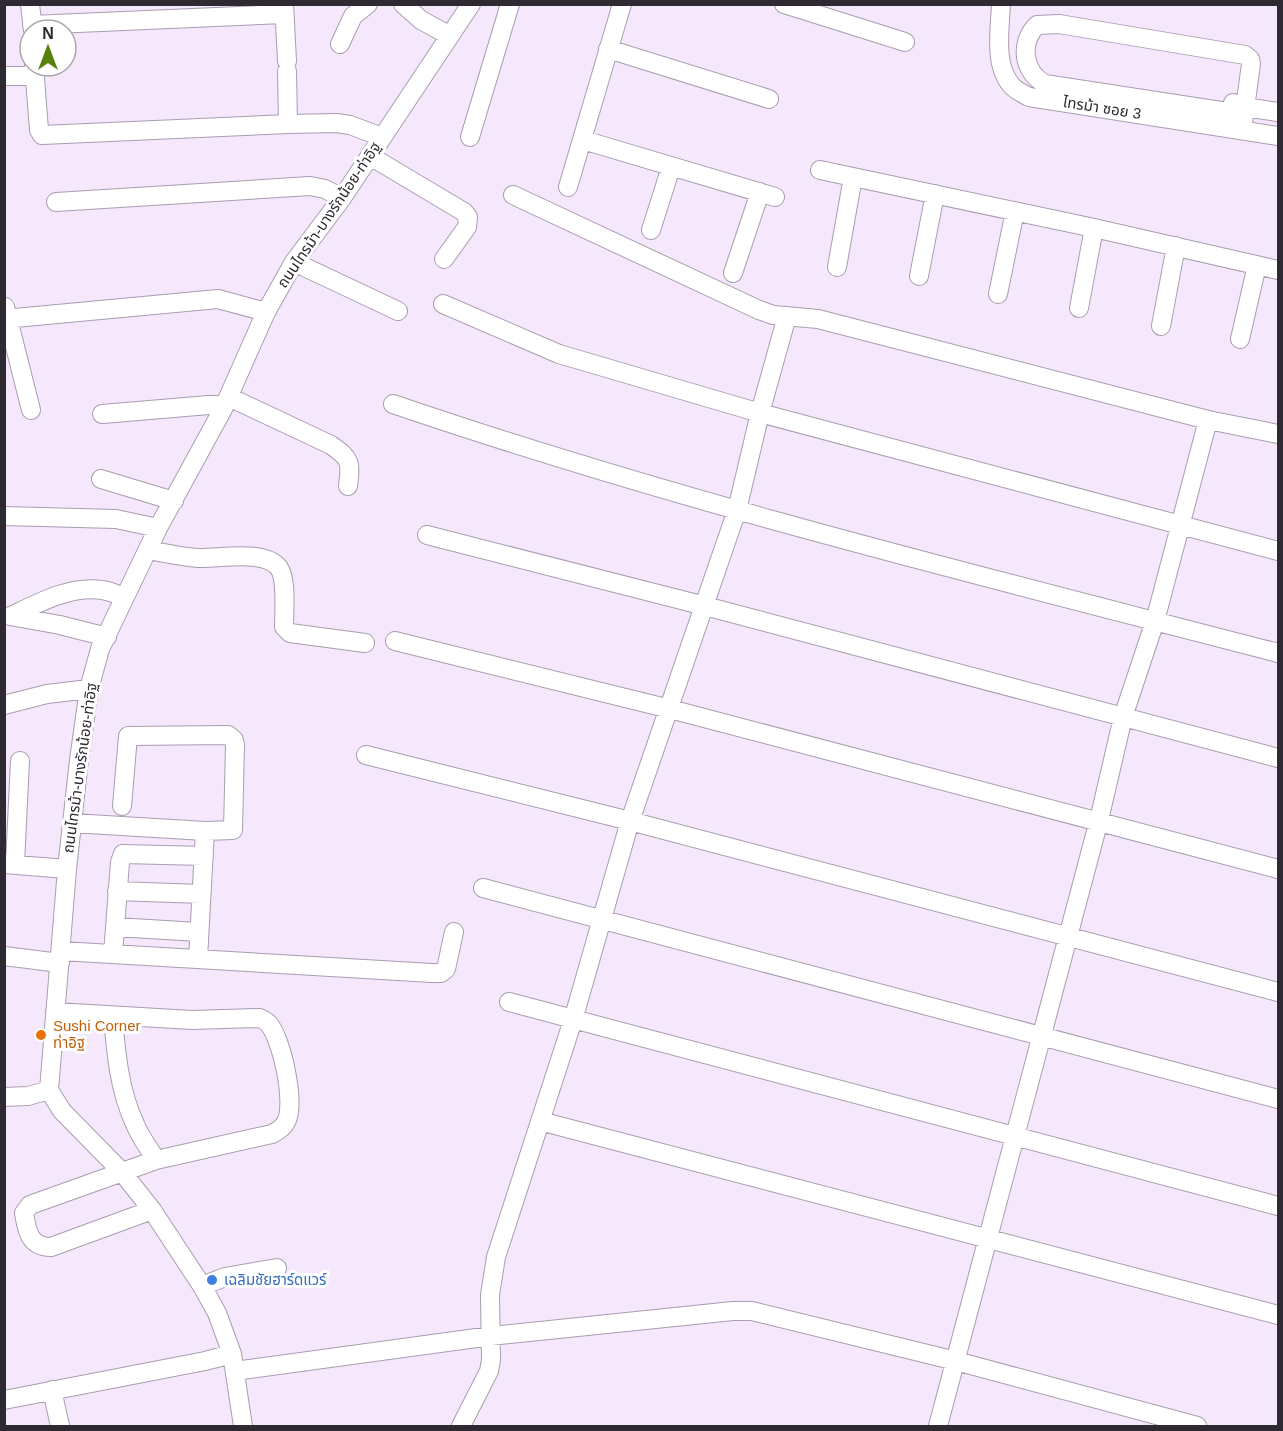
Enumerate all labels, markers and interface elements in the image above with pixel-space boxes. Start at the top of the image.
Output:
north arrow [18,18,78,78]
text: N [42,25,54,42]
street label: ไทรม้า ซอย 3 [1061,93,1142,122]
street label: ถนนไทรม้า-บางรักน้อย-ท่าอิฐ [273,139,384,291]
street label: ถนนไทรม้า-บางรักน้อย-ท่าอิฐ [59,682,100,854]
place label: Sushi Corner ท่าอิฐ [53,1017,141,1051]
marker: Sushi Corner ท่าอิฐ [34,1028,48,1042]
place label: เฉลิมชัยฮาร์ดแวร์ [224,1271,327,1288]
marker: เฉลิมชัยฮาร์ดแวร์ [205,1273,219,1287]

